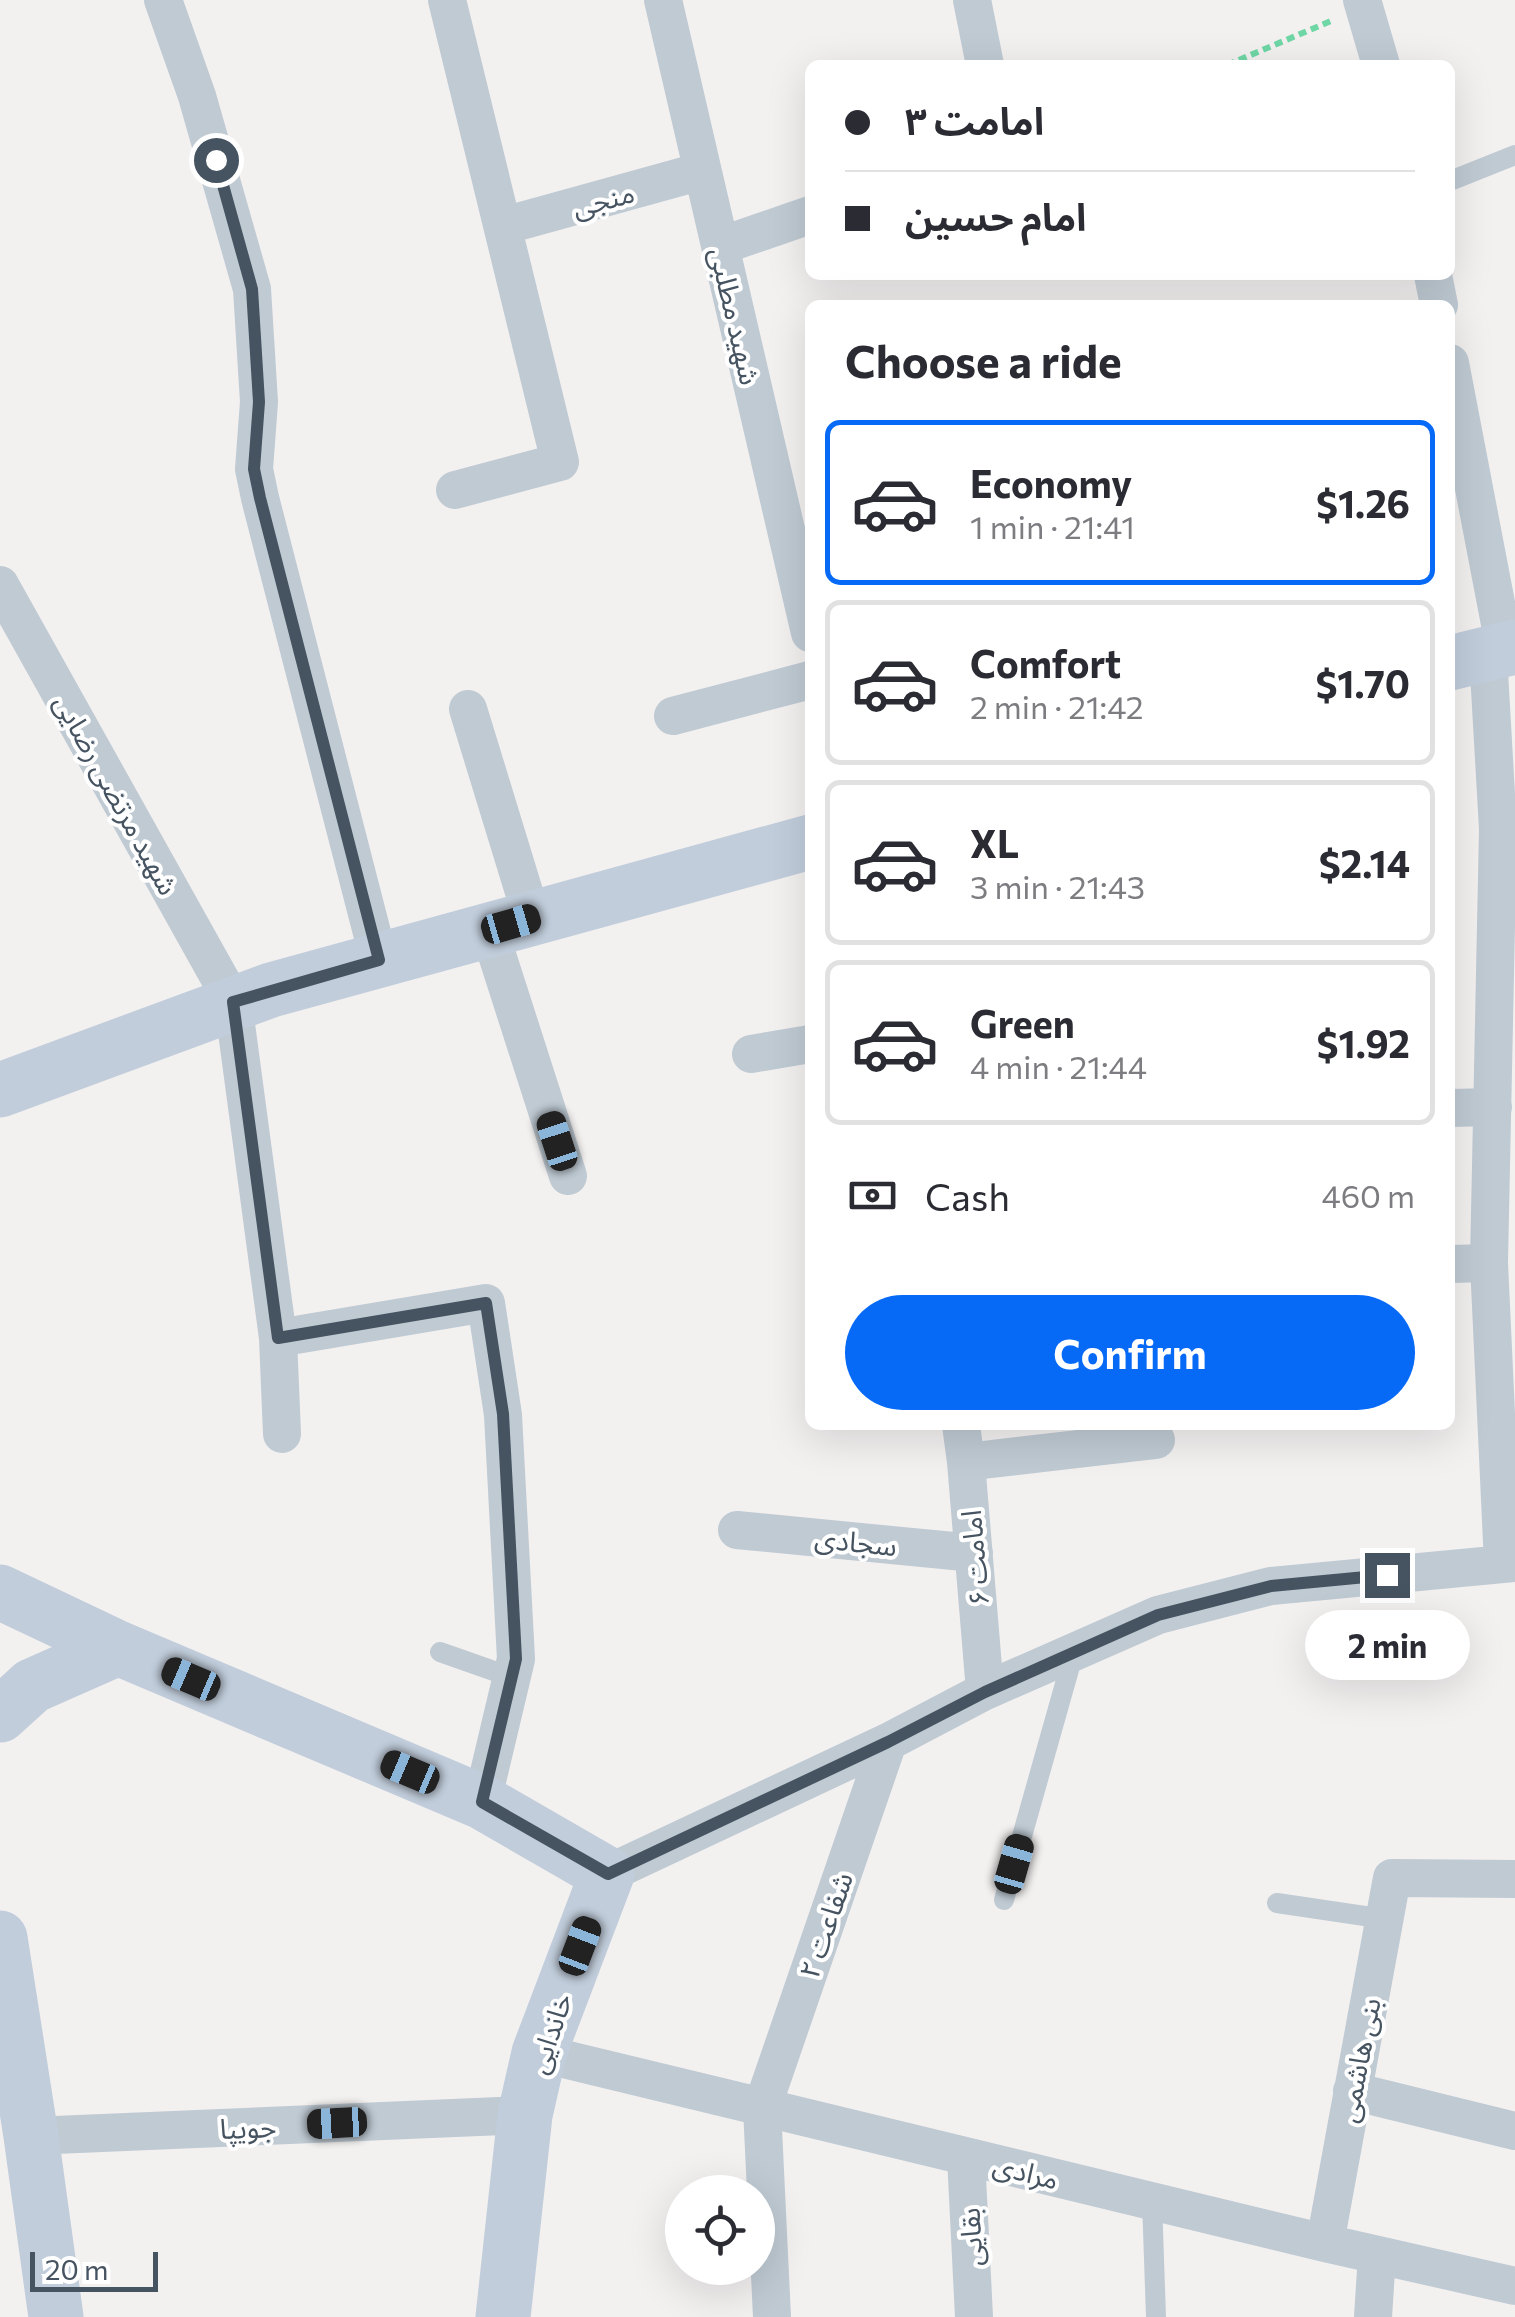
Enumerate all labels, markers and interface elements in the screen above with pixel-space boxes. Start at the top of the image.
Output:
text: امامت ۳ [905,96,1044,143]
route start [194,138,239,183]
street label: منجی [568,174,638,225]
text: امام حسین [905,192,1086,239]
street label: شهید مطلبی [703,244,768,388]
text: Choose a ride [845,332,1122,387]
icon: car [850,458,940,548]
text: Economy [970,459,1132,506]
text: $1.26 [1316,479,1410,526]
text: 1 min · 21:41 [970,506,1135,546]
icon: car [850,638,940,728]
text: Comfort [970,639,1121,686]
text: $1.70 [1315,659,1410,706]
text: 2 min · 21:42 [970,686,1144,726]
street label: شهید مرتضی رضایی [47,688,186,901]
icon: car [850,818,940,908]
text: XL [970,819,1019,866]
text: $2.14 [1319,839,1410,886]
text: 3 min · 21:43 [970,866,1145,906]
car [478,901,544,947]
icon: car [850,998,940,1088]
text: Green [970,999,1075,1046]
text: $1.92 [1317,1019,1410,1066]
text: 4 min · 21:44 [970,1046,1147,1086]
car [533,1108,581,1174]
icon: cash [845,1168,900,1223]
text: Cash [925,1172,1010,1219]
text: 460 m [1321,1175,1415,1215]
button: Confirm [845,1295,1415,1410]
street label: امامت ۶ [953,1509,995,1607]
street label: سجادی [813,1520,899,1562]
route end [1365,1553,1410,1598]
callout: 2 min [1304,1610,1470,1680]
text: 2 min [1348,1625,1427,1665]
car [158,1653,224,1705]
car [377,1746,443,1798]
car [991,1831,1037,1897]
street label: شفاعت ۲ [791,1867,859,1983]
car [555,1913,605,1979]
street label: خاندایی [519,1988,579,2078]
street label: بنی هاشمی [1329,1995,1388,2125]
car [306,2106,368,2140]
street label: جویپا [219,2109,277,2147]
street label: مرادی [989,2146,1062,2196]
map controls [665,2175,775,2285]
button: locate [665,2175,775,2285]
street label: بقایی [951,2207,990,2267]
scale bar [30,2247,158,2292]
text: 20 m [45,2252,109,2286]

